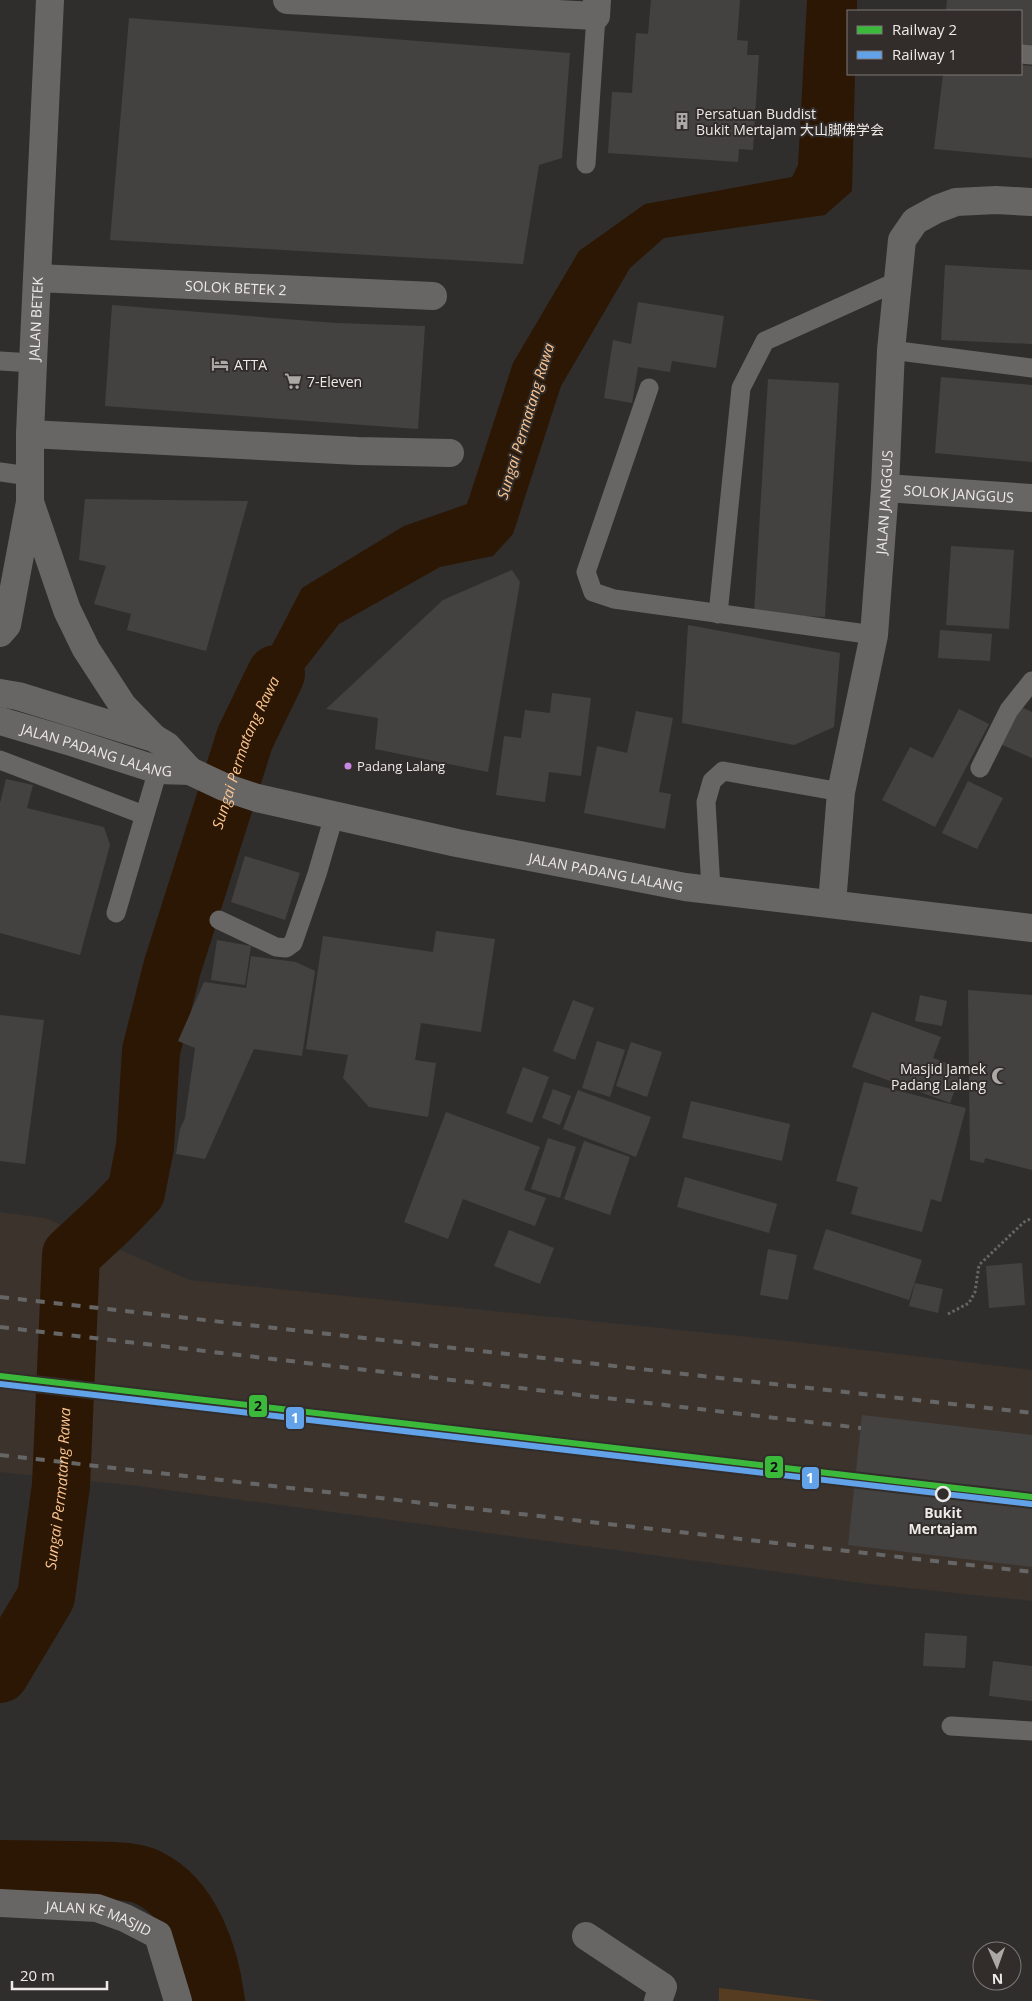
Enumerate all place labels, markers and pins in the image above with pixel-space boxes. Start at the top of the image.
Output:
place label: Persatuan Buddist Bukit Mertajam 大山脚佛学会 [696,104,884,139]
building icon: Persatuan Buddist Bukit Mertajam 大山脚佛学会 [672,111,692,131]
hotel icon: ATTA [210,354,230,374]
place label: ATTA [234,355,267,374]
supermarket icon: 7-Eleven [283,371,303,391]
place label: 7-Eleven [307,372,362,391]
place label: Padang Lalang [357,757,445,775]
marker: Padang Lalang [343,761,353,771]
place label: Masjid Jamek Padang Lalang [891,1059,987,1094]
mosque icon: Masjid Jamek Padang Lalang [990,1066,1010,1086]
marker: Bukit Mertajam [935,1486,951,1502]
place label: Bukit Mertajam [909,1503,977,1538]

